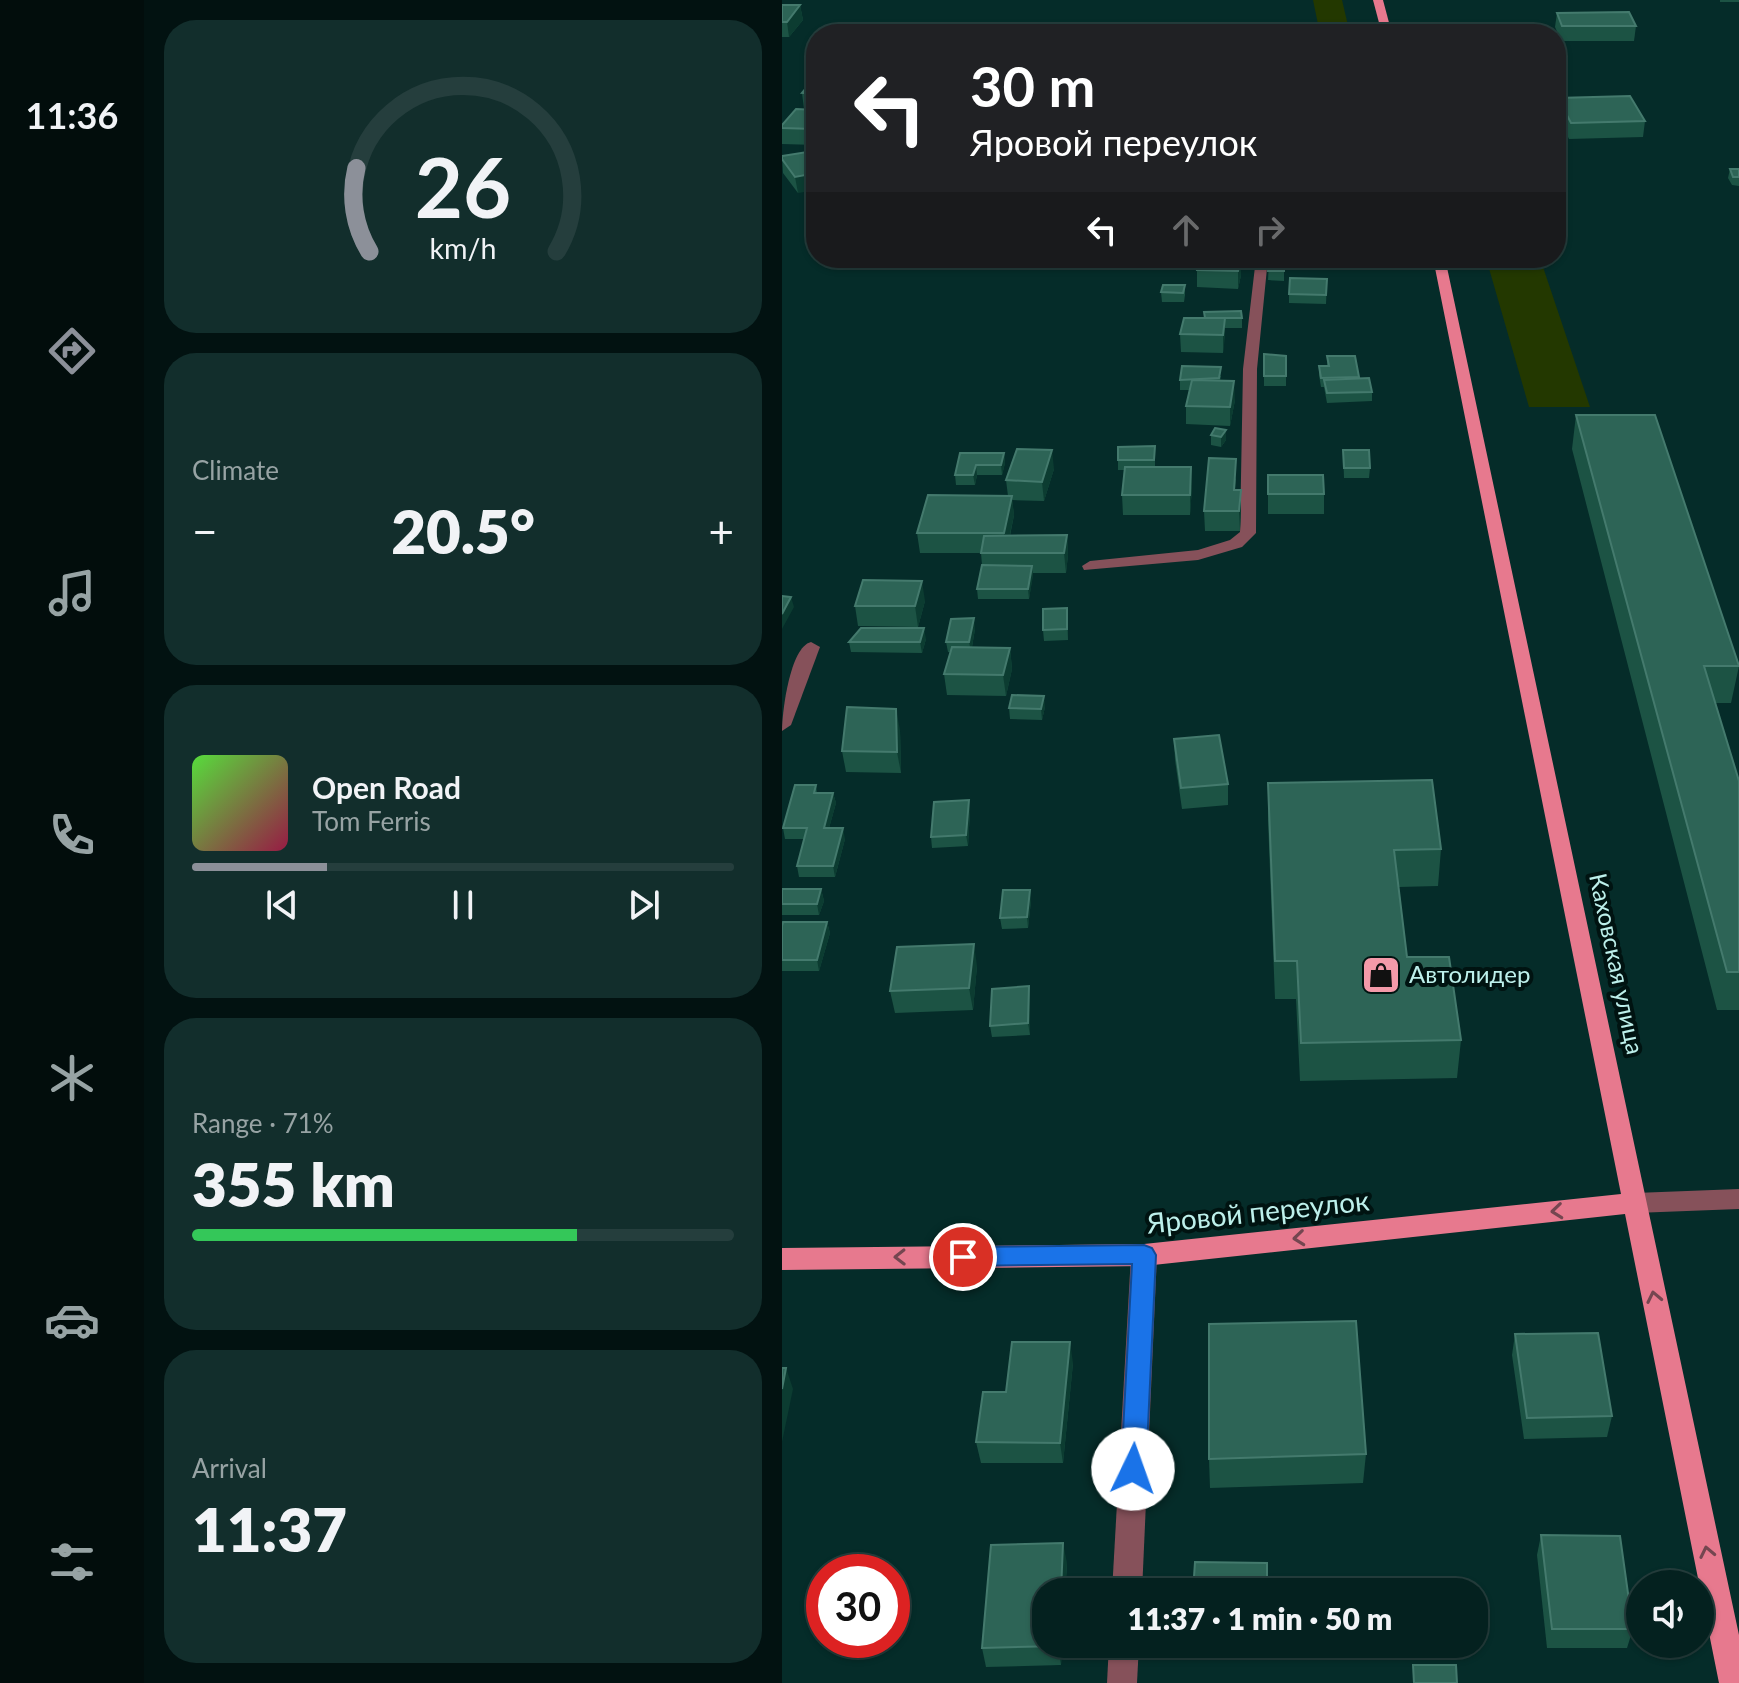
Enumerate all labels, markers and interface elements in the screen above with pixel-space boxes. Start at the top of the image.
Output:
text: 30 m [970,52,1095,119]
icon: left [838,56,942,160]
text: 11:36 [26,93,118,137]
text: Яровой переулок [970,120,1257,164]
text: 26 [415,136,511,236]
icon: left [1080,208,1124,252]
icon: ahead [1164,208,1208,252]
icon: right [1248,208,1292,252]
text: km/h [430,231,496,265]
icon: directions [44,323,100,379]
text: Climate [192,454,279,486]
text: 20.5° [391,495,535,567]
text: − [192,505,218,557]
text: + [708,505,734,557]
icon: music [44,565,100,621]
text: Open Road [312,769,461,805]
text: Tom Ferris [312,805,431,837]
icon: phone [44,807,100,863]
street label: Каховская улица [1584,871,1651,1057]
icon: previous [260,883,304,927]
icon: pause [441,883,485,927]
icon: next [622,883,666,927]
shop icon: Автолидер [1360,954,1402,996]
place label: Автолидер [1409,959,1530,988]
icon: climate [44,1050,100,1106]
text: Range · 71% [192,1107,334,1139]
text: 355 km [192,1148,395,1220]
street label: Яровой переулок [1144,1182,1371,1240]
one-way arrow [1551,1202,1564,1219]
pin [929,1223,997,1291]
one-way arrow [1292,1230,1305,1247]
icon: arrive [941,1235,985,1279]
one-way arrow [893,1249,906,1266]
one-way arrow [1647,1290,1664,1304]
icon: car [44,1292,100,1348]
position arrow [1091,1427,1175,1511]
text: Arrival [192,1452,267,1484]
text: 11:37 [192,1493,347,1565]
icon: filters [44,1534,100,1590]
one-way arrow [1699,1545,1716,1559]
speed limit sign: 30 [806,1554,910,1658]
map controls [1626,1570,1714,1658]
button: sound [1626,1570,1714,1658]
text: 11:37 · 1 min · 50 m [1128,1600,1392,1636]

